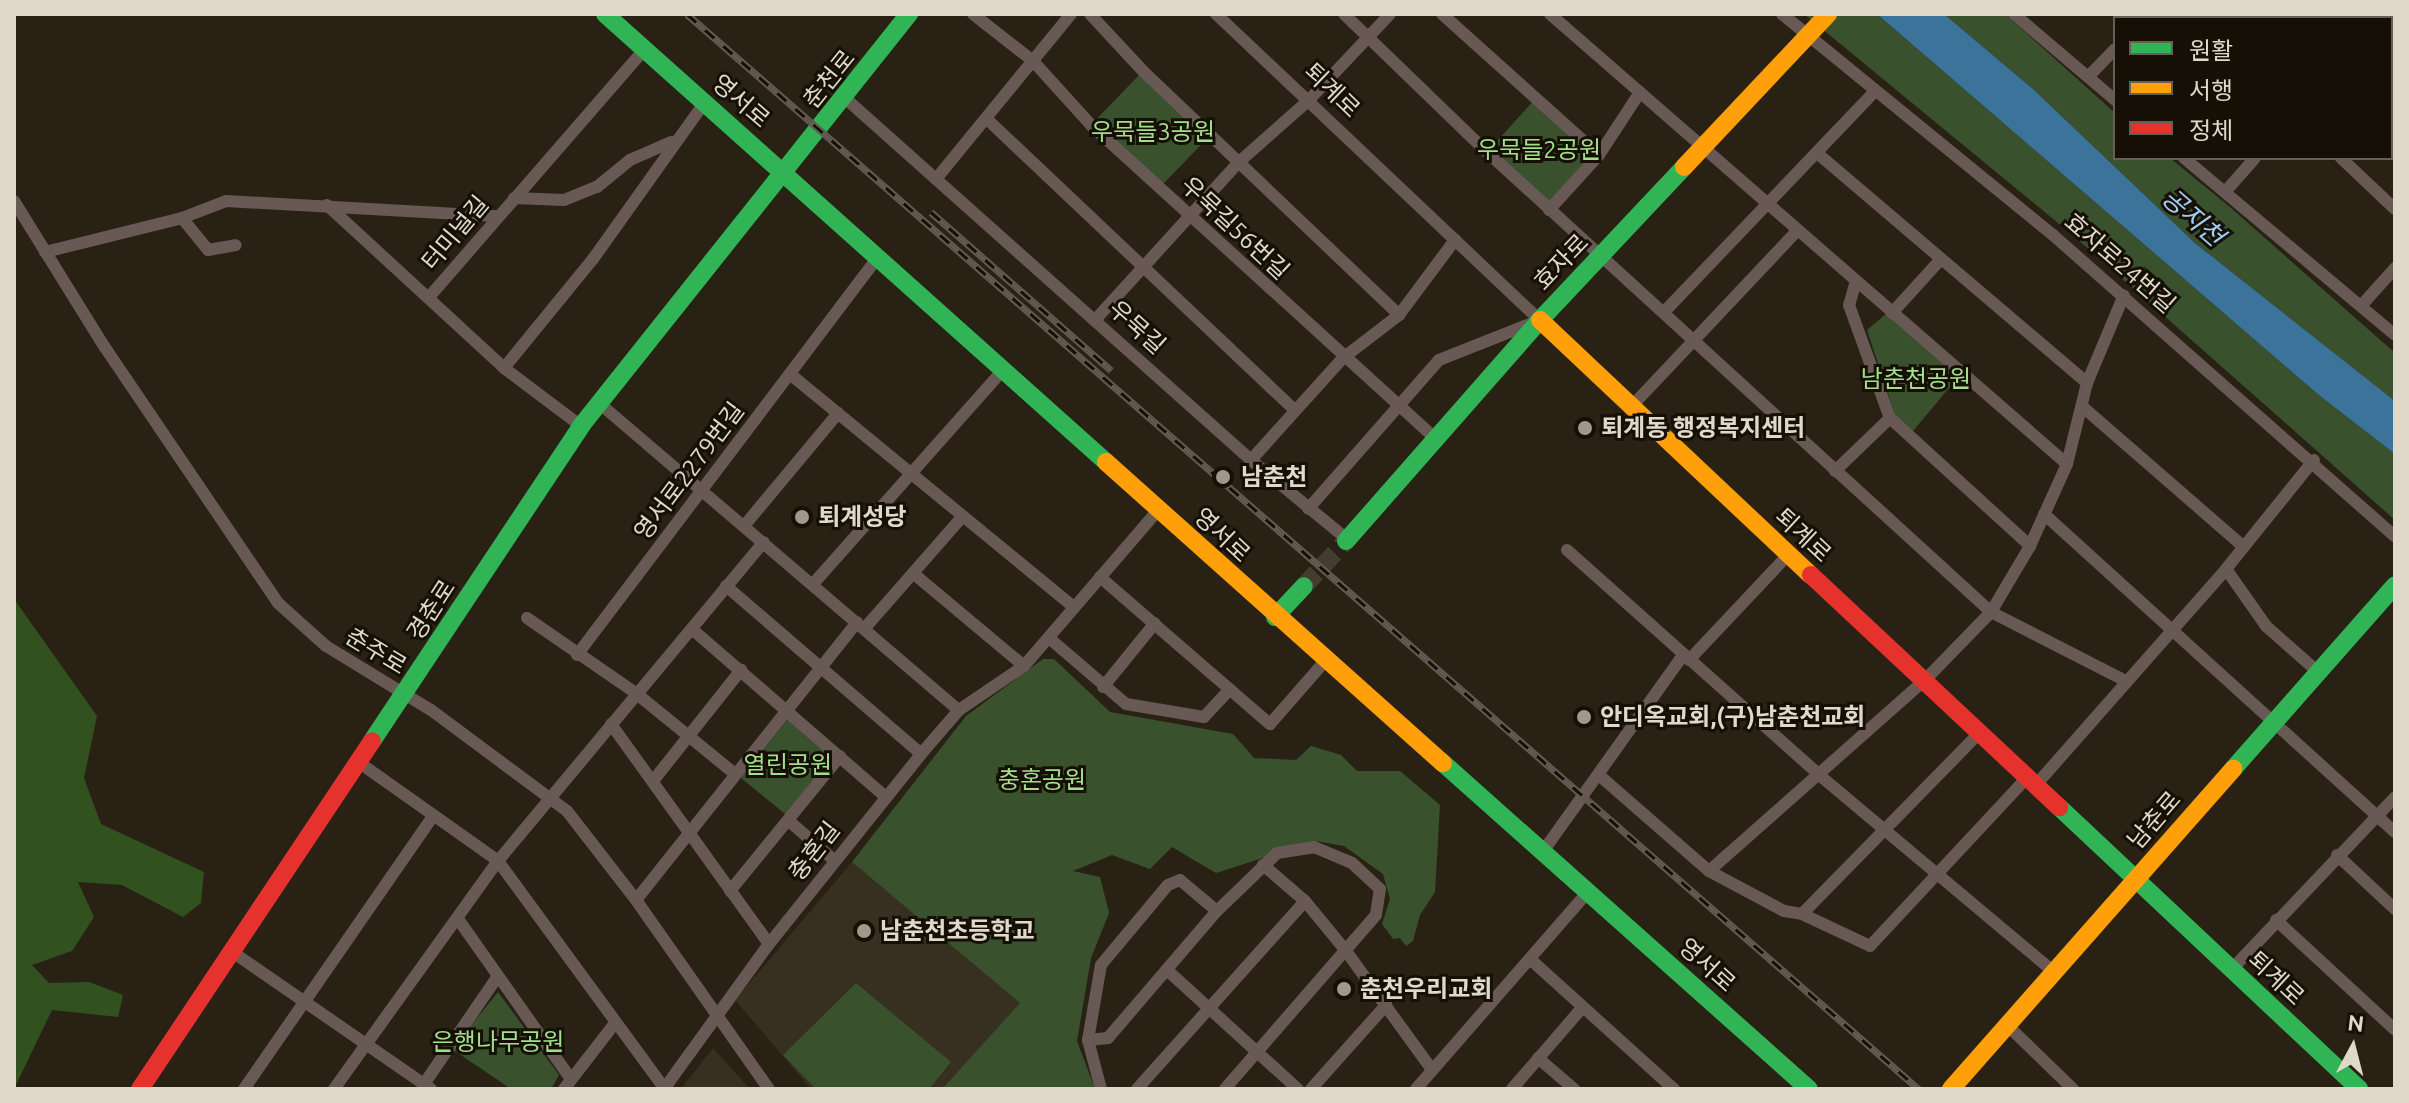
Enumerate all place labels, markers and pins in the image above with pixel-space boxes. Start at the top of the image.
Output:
place label: 퇴계동 행정복지센터 [1601,414,1805,442]
marker: 퇴계동 행정복지센터 [1576,419,1594,437]
place label: 남춘천 [1241,463,1307,491]
marker: 남춘천 [1212,466,1234,488]
place label: 퇴계성당 [818,503,906,531]
marker: 퇴계성당 [793,508,811,526]
place label: 안디옥교회,(구)남춘천교회 [1600,703,1865,731]
marker: 안디옥교회,(구)남춘천교회 [1575,708,1593,726]
place label: 남춘천초등학교 [880,917,1035,945]
marker: 남춘천초등학교 [855,922,873,940]
place label: 춘천우리교회 [1360,975,1492,1003]
marker: 춘천우리교회 [1335,980,1353,998]

